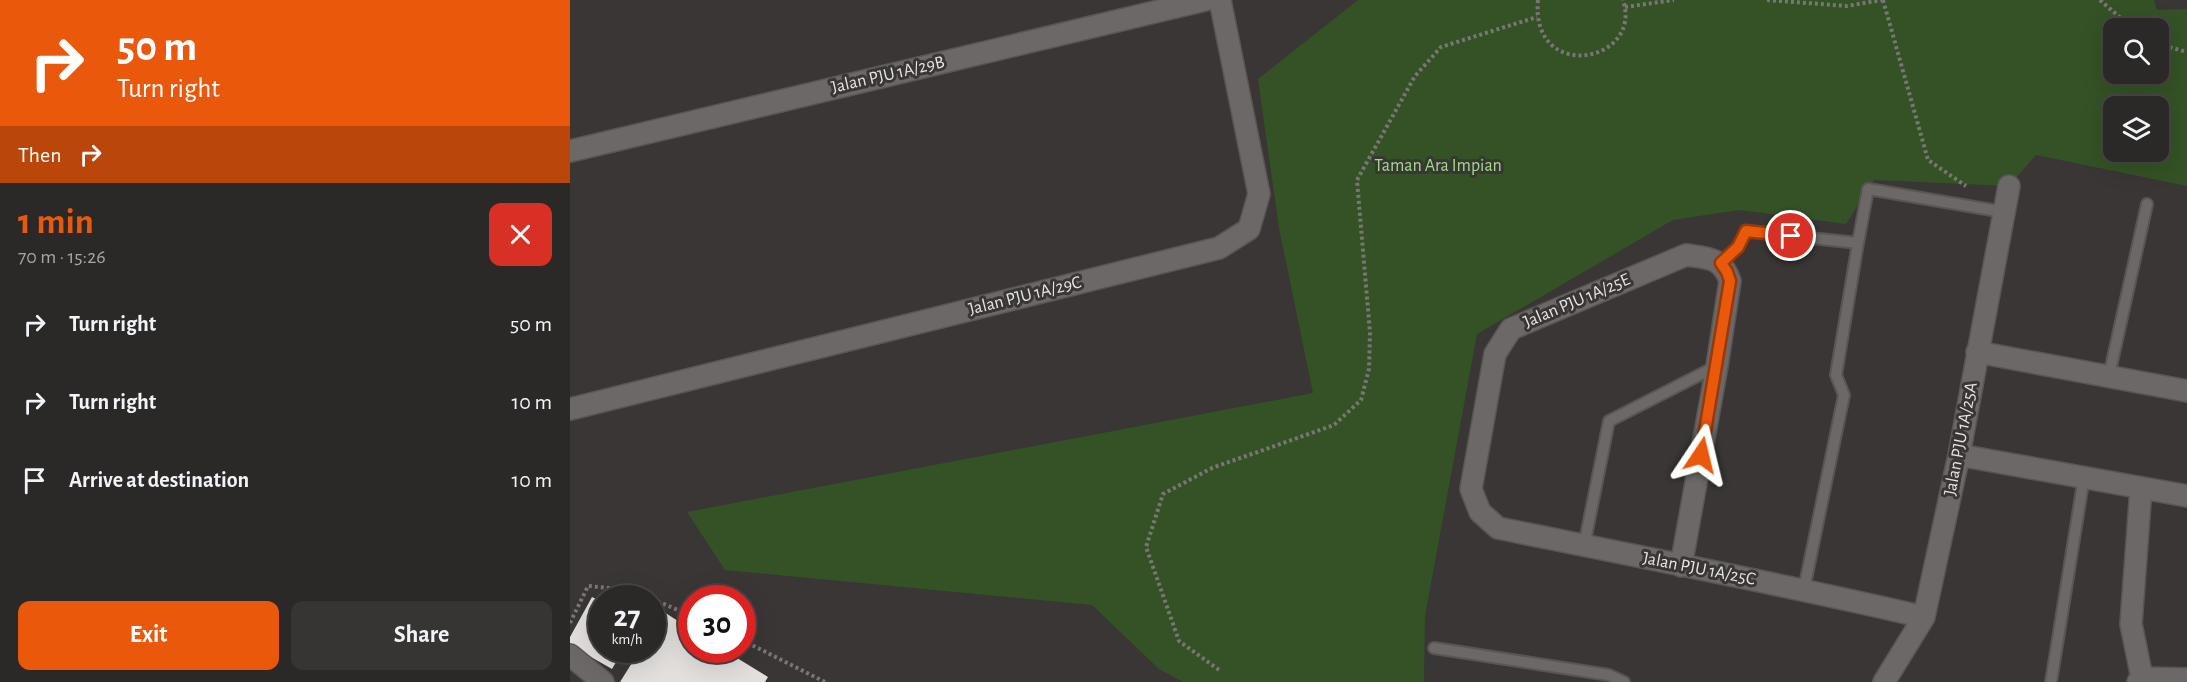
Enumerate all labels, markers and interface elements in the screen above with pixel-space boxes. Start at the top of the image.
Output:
map controls [2103,18,2169,162]
button: search [2103,18,2169,84]
icon: right [18,24,96,102]
text: 50 m [117,26,197,68]
street label: Jalan PJU 1A/29B [830,53,946,97]
text: Turn right [117,75,220,102]
button: layers [2103,96,2169,162]
icon: right [74,138,107,171]
text: Then [18,144,62,166]
park label: Taman Ara Impian [1374,157,1502,175]
button: close [489,203,552,266]
text: 1 min [18,204,94,240]
pin [1765,210,1816,261]
icon: arrive [1774,219,1807,252]
text: 70 m · 15:26 [18,247,106,267]
street label: Jalan PJU 1A/25E [1521,270,1633,332]
street label: Jalan PJU 1A/29C [967,273,1083,319]
icon: right [18,308,51,341]
text: Turn right [69,313,156,335]
text: 50 m [510,313,552,335]
street label: Jalan PJU 1A/25A [1941,380,1981,497]
icon: right [18,386,51,419]
text: Turn right [69,391,156,413]
text: 10 m [512,391,552,413]
position arrow [1669,423,1733,487]
icon: arrive [18,464,51,497]
text: Arrive at destination [69,469,249,491]
text: 10 m [512,469,552,491]
street label: Jalan PJU 1A/25C [1641,549,1757,589]
speed limit sign: 30 [678,585,756,663]
button: Exit [18,601,279,670]
button: Share [291,601,552,670]
text: 27 [613,602,641,632]
text: km/h [612,632,642,647]

